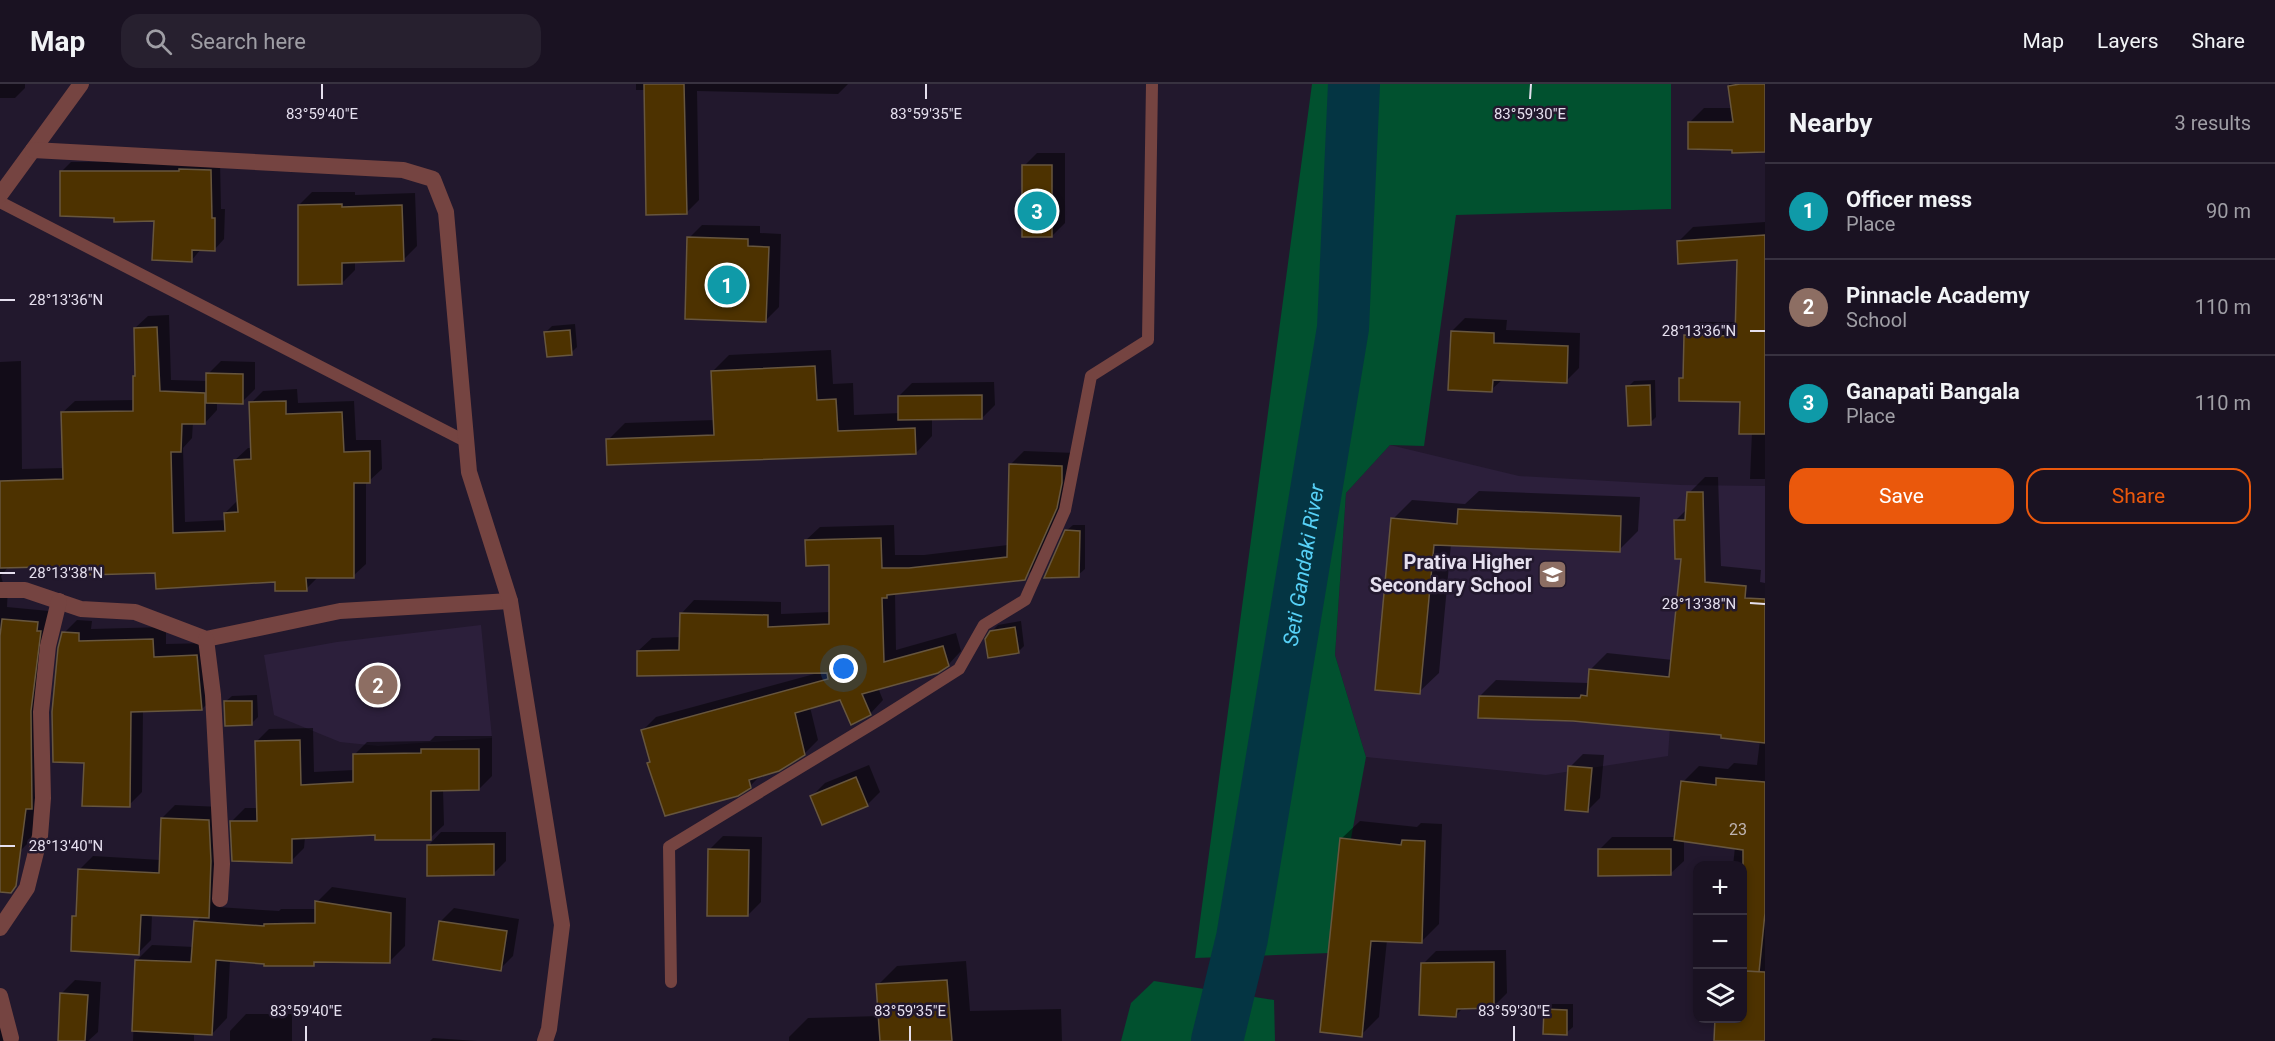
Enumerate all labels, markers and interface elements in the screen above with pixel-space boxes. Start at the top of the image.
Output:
search box [121,14,541,68]
text: Map [30,25,85,58]
icon: search [142,25,175,58]
text: Search here [190,29,306,54]
text: Map [2022,29,2064,53]
text: Layers [2097,29,2158,53]
text: Share [2191,29,2245,53]
text: 83°59'40"E [286,105,359,123]
text: 83°59'35"E [890,105,963,123]
text: 83°59'30"E [1494,105,1567,123]
text: Nearby [1789,108,1872,138]
text: 3 results [2175,111,2251,135]
text: Officer mess [1846,187,1972,212]
pin: 3 [1018,188,1056,234]
text: 1 [1803,199,1814,223]
text: 90 m [2206,199,2251,223]
text: Place [1846,212,1895,236]
pin: 1 [708,262,746,308]
text: Pinnacle Academy [1846,283,2030,308]
text: 28°13'36"N [29,291,103,309]
text: 2 [1803,295,1814,319]
text: 110 m [2195,295,2251,319]
text: School [1846,308,1907,332]
text: 28°13'36"N [1662,322,1736,340]
text: Ganapati Bangala [1846,379,2020,404]
text: 3 [1803,391,1814,415]
text: 110 m [2195,391,2251,415]
text: Place [1846,404,1895,428]
button: Save [1789,468,2014,524]
button: Share [2026,468,2251,524]
water label: Seti Gandaki River [1279,481,1329,648]
place label: Prativa Higher Secondary School [1370,550,1533,597]
school or university icon: Prativa Higher Secondary School [1537,558,1569,590]
text: 28°13'38"N [29,564,103,582]
text: 28°13'38"N [1662,595,1736,613]
your location [829,654,858,683]
pin: 2 [358,662,398,708]
house number: 23 [1729,820,1747,839]
text: 28°13'40"N [29,837,103,855]
map controls [1693,861,1747,1023]
button: + [1693,861,1747,915]
button: − [1693,915,1747,969]
button: layers [1693,969,1747,1023]
text: 83°59'40"E [270,1002,343,1020]
text: 83°59'35"E [874,1002,947,1020]
text: 83°59'30"E [1478,1002,1551,1020]

